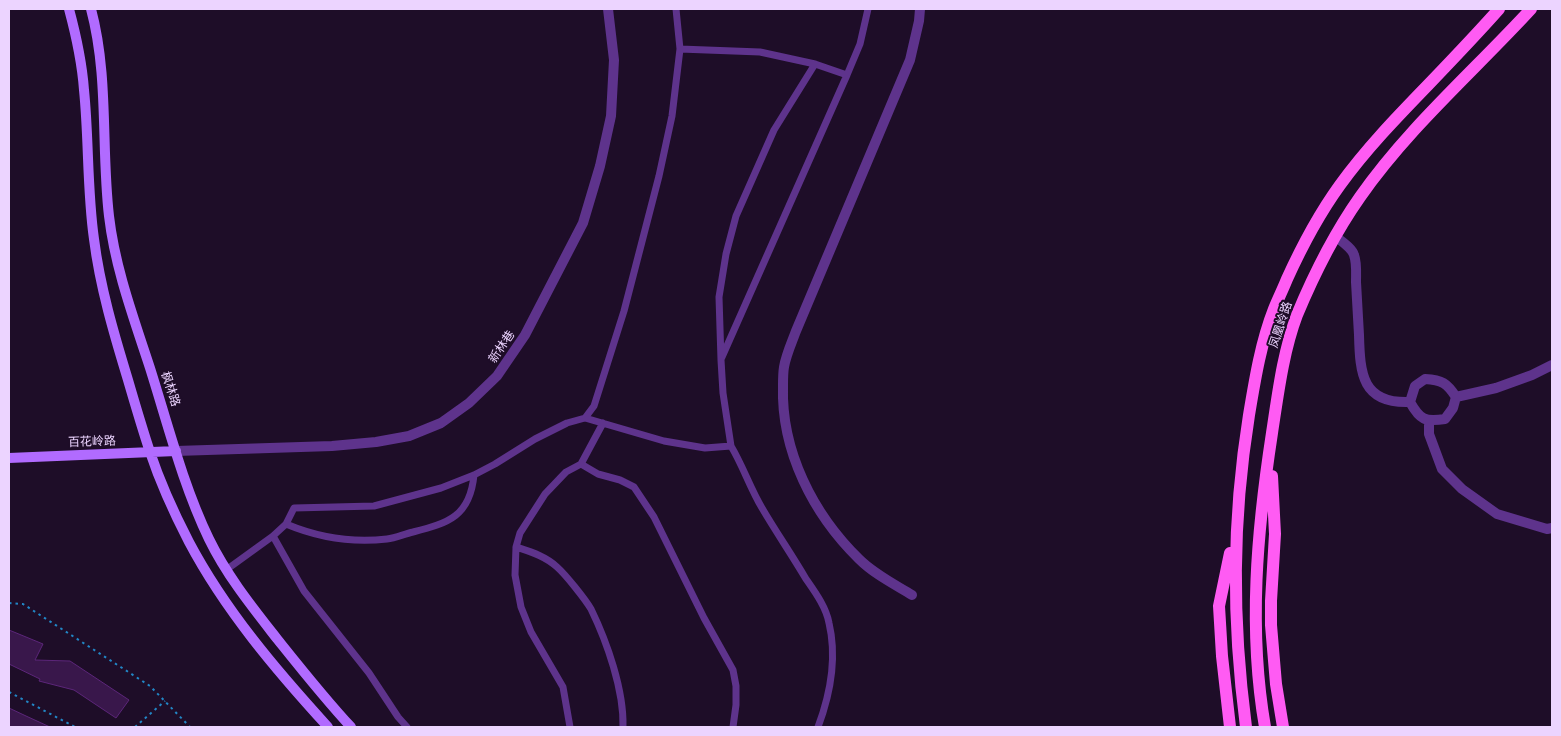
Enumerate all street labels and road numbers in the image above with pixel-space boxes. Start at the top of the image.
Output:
street label: 凤凰岭路 [1267,300,1295,350]
street label: 新林巷 [486,328,518,366]
street label: 枫林路 [158,370,182,408]
street label: 百花岭路 [68,434,116,450]

